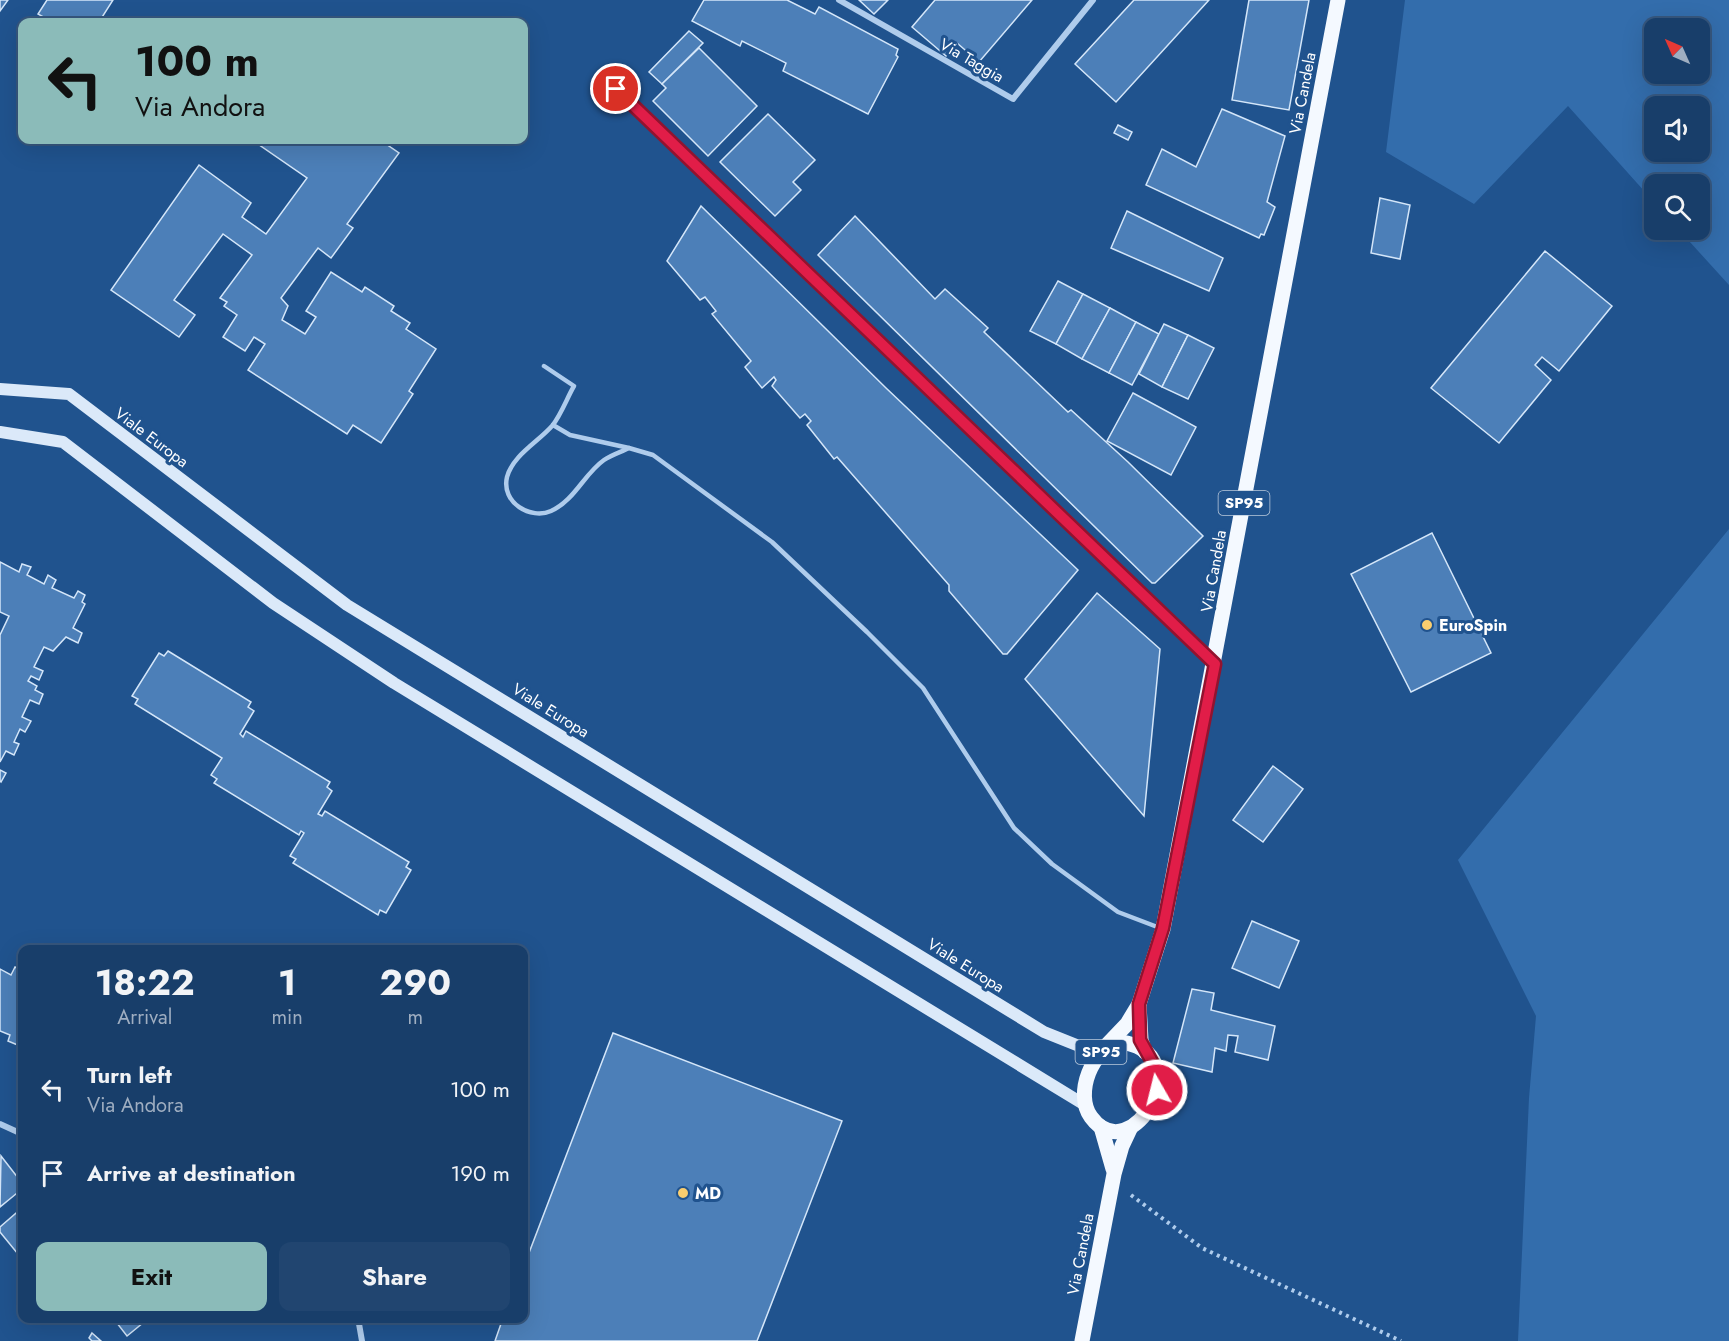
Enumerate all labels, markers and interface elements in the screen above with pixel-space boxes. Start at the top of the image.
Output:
north arrow [1644,18,1710,84]
map controls [1644,18,1710,240]
text: 100 m [135,31,259,92]
street label: Via Taggia [935,33,1008,88]
icon: left [36,42,114,120]
street label: Via Candela [1283,50,1322,136]
pin [590,63,641,114]
icon: arrive [599,72,632,105]
text: Via Andora [135,87,265,126]
button: sound [1644,96,1710,162]
button: search [1644,174,1710,240]
street label: Viale Europa [110,402,193,473]
road number: SP95 [1218,491,1270,515]
street label: Via Candela [1195,528,1232,614]
place label: EuroSpin [1439,614,1507,637]
marker: EuroSpin [1420,618,1434,632]
street label: Viale Europa [508,678,594,743]
street label: Viale Europa [923,933,1009,998]
text: 18:22 [95,956,195,1008]
text: 1 [278,956,296,1008]
text: 290 [380,956,451,1008]
text: Arrival [117,1003,172,1032]
text: min [271,1003,303,1032]
text: m [408,1003,423,1032]
road number: SP95 [1076,1040,1126,1064]
position arrow [1125,1058,1189,1122]
text: Turn left [87,1059,172,1091]
icon: left [36,1073,69,1106]
text: 100 m [450,1073,510,1105]
text: Via Andora [87,1091,184,1120]
icon: arrive [36,1157,69,1190]
text: Arrive at destination [87,1157,296,1189]
text: 190 m [450,1157,510,1189]
place label: MD [695,1182,721,1205]
marker: MD [676,1186,690,1200]
street label: Via Candela [1061,1211,1100,1297]
button: Exit [36,1242,267,1311]
button: Share [279,1242,510,1311]

